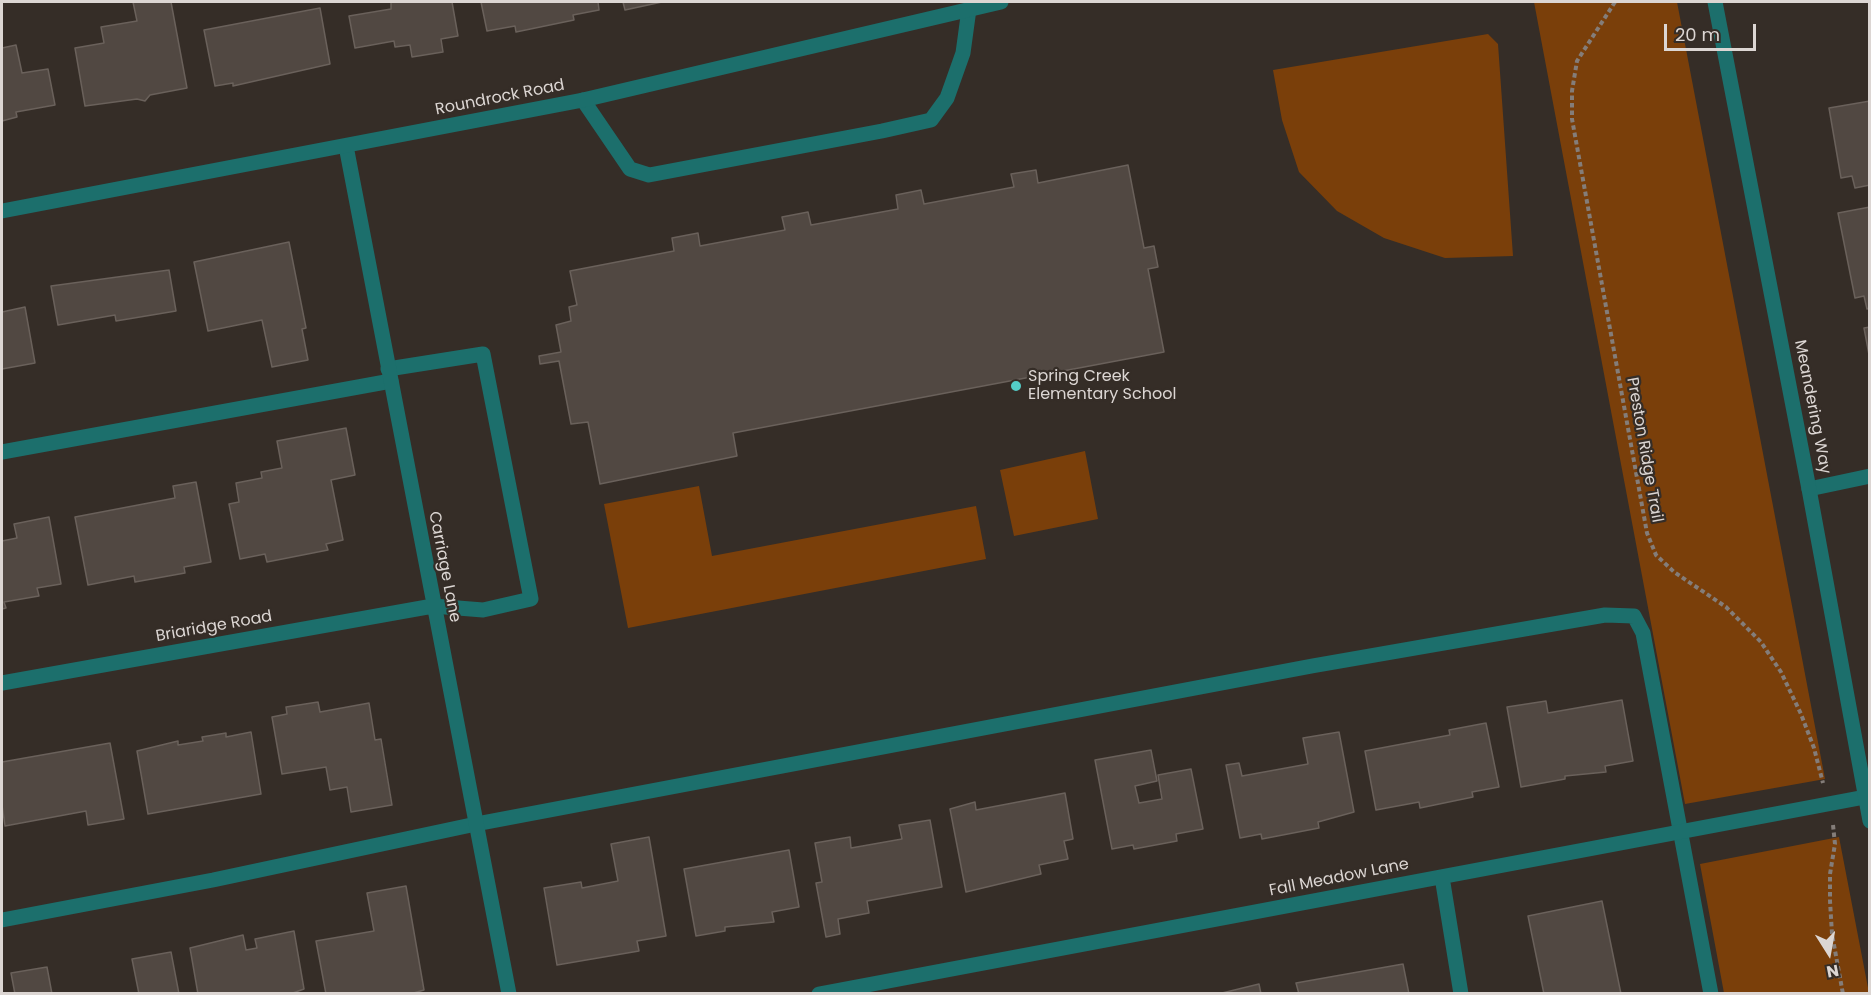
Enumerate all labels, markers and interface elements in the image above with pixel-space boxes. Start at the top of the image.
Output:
scale bar [1667,12,1758,50]
text: 20 m [1675,22,1720,47]
street label: Roundrock Road [434,76,566,120]
street label: Meandering Way [1790,338,1834,476]
place label: Spring Creek Elementary School [1028,367,1176,405]
street label: Preston Ridge Trail [1622,376,1666,524]
marker: Spring Creek Elementary School [1009,379,1023,393]
street label: Carriage Lane [424,510,464,624]
street label: Briaridge Road [154,607,274,647]
street label: Fall Meadow Lane [1268,855,1410,901]
north arrow [1799,923,1859,983]
text: N [1824,959,1841,984]

